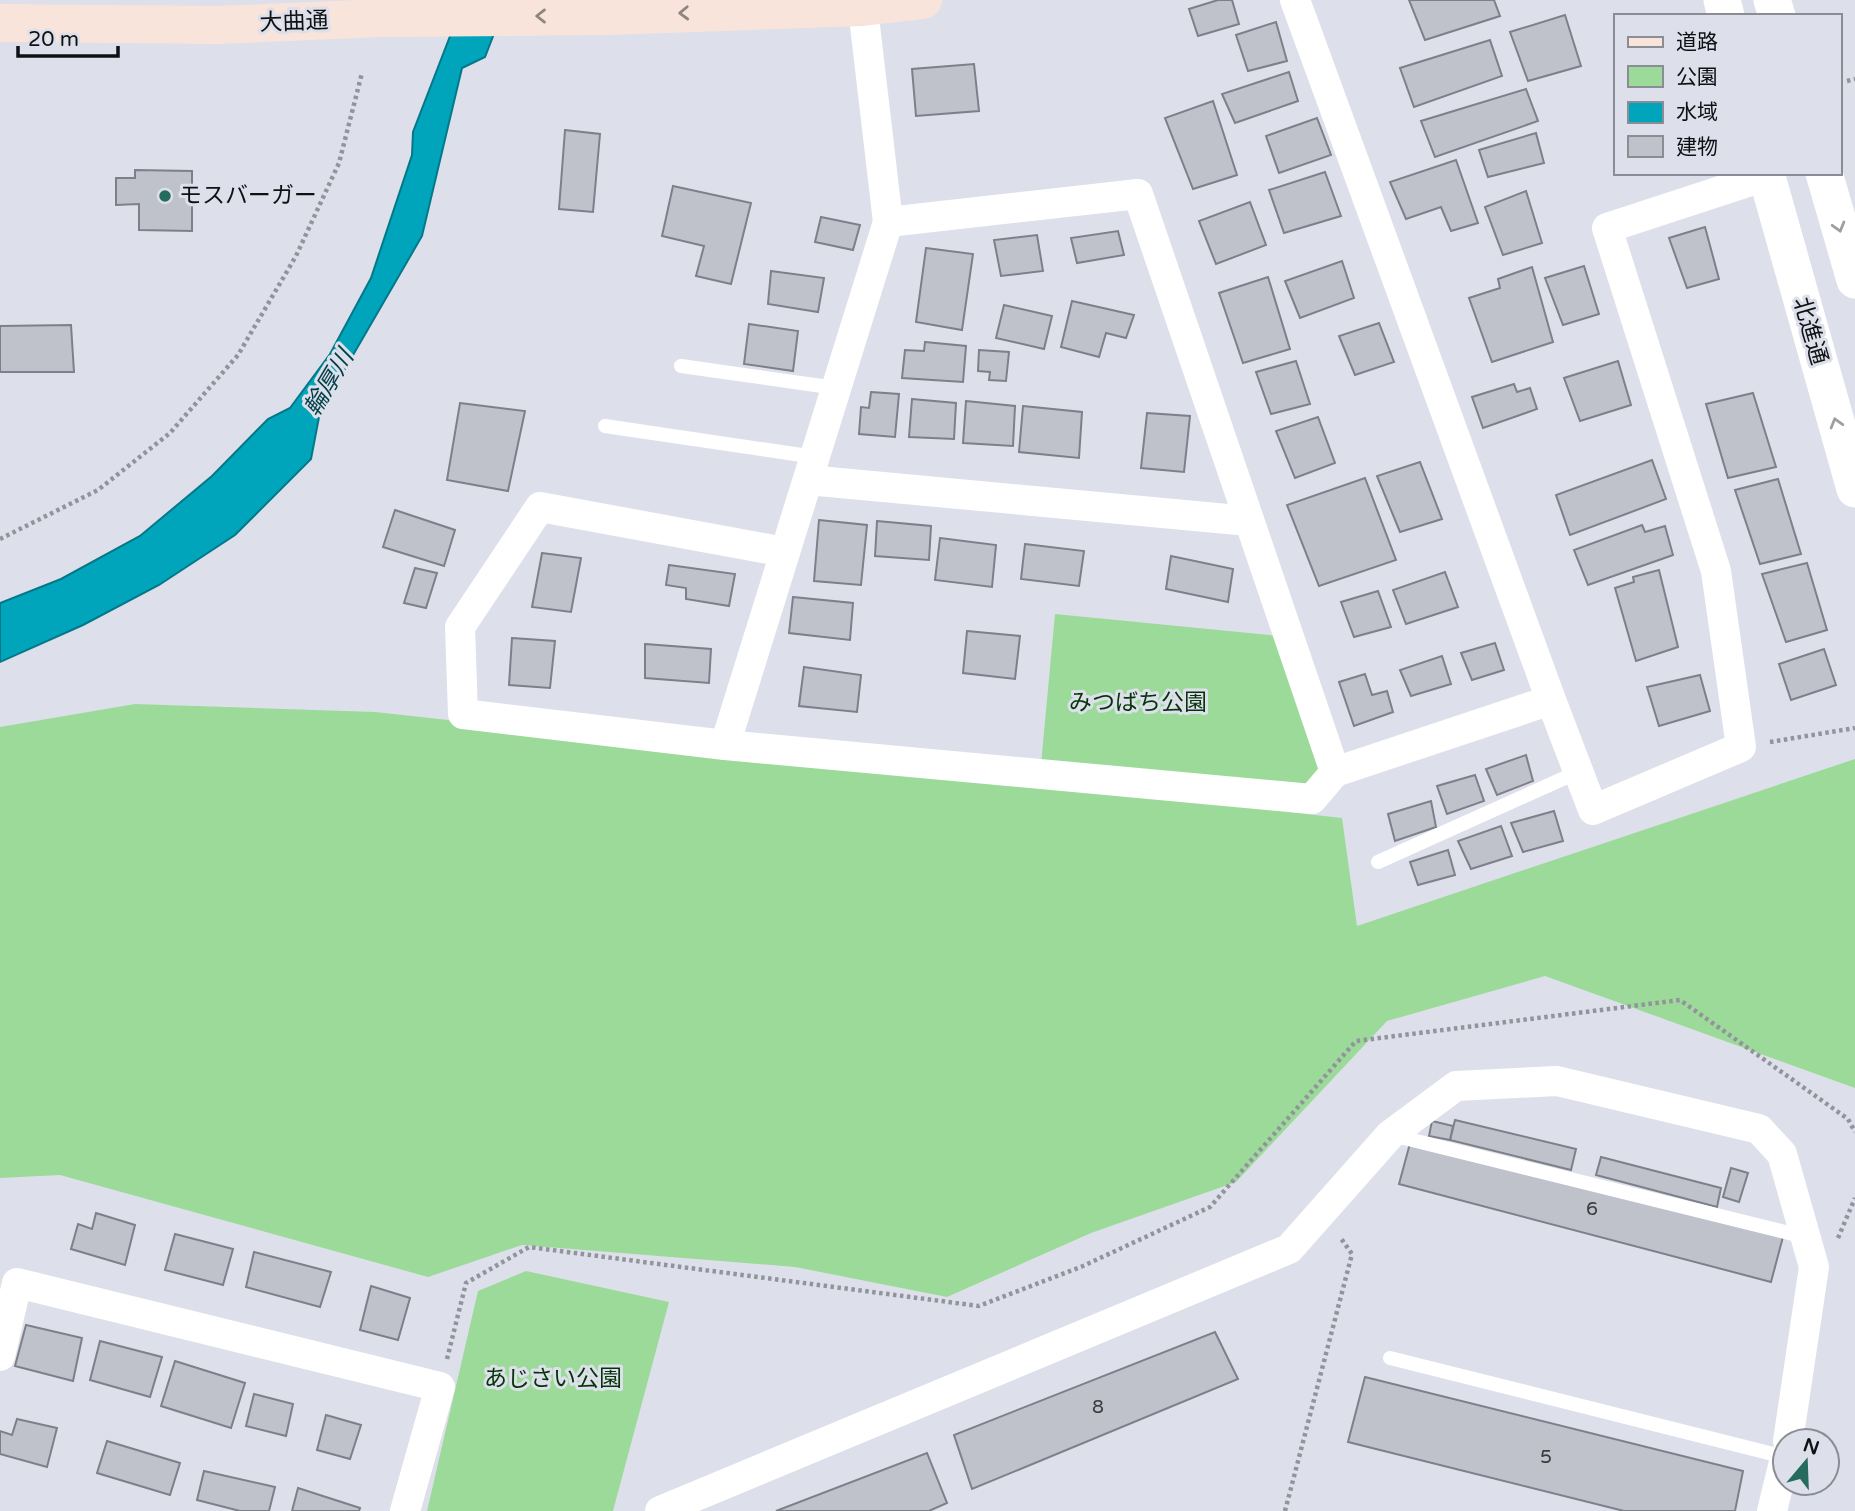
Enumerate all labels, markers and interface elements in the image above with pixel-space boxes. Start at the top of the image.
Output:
one-way arrow [678,6,689,21]
street label: 大曲通 [259,7,329,37]
one-way arrow [536,9,547,24]
scale bar [18,14,117,58]
legend [1614,14,1841,175]
text: 20 m [28,27,79,52]
text: 道路 [1676,30,1718,55]
text: 公園 [1676,65,1718,90]
text: 水域 [1676,100,1718,125]
text: 建物 [1676,135,1718,160]
place label: モスバーガー [179,182,317,210]
marker: モスバーガー [157,188,173,204]
one-way arrow [1831,221,1846,233]
street label: 北進通 [1787,294,1833,368]
water label: 輪厚川 [298,342,362,421]
one-way arrow [1830,417,1845,429]
park label: みつばち公園 [1069,689,1207,717]
house number: 6 [1586,1198,1598,1220]
park label: あじさい公園 [484,1365,622,1393]
house number: 8 [1092,1396,1104,1418]
north arrow [1771,1427,1841,1497]
text: N [1800,1434,1822,1460]
house number: 5 [1540,1446,1552,1468]

